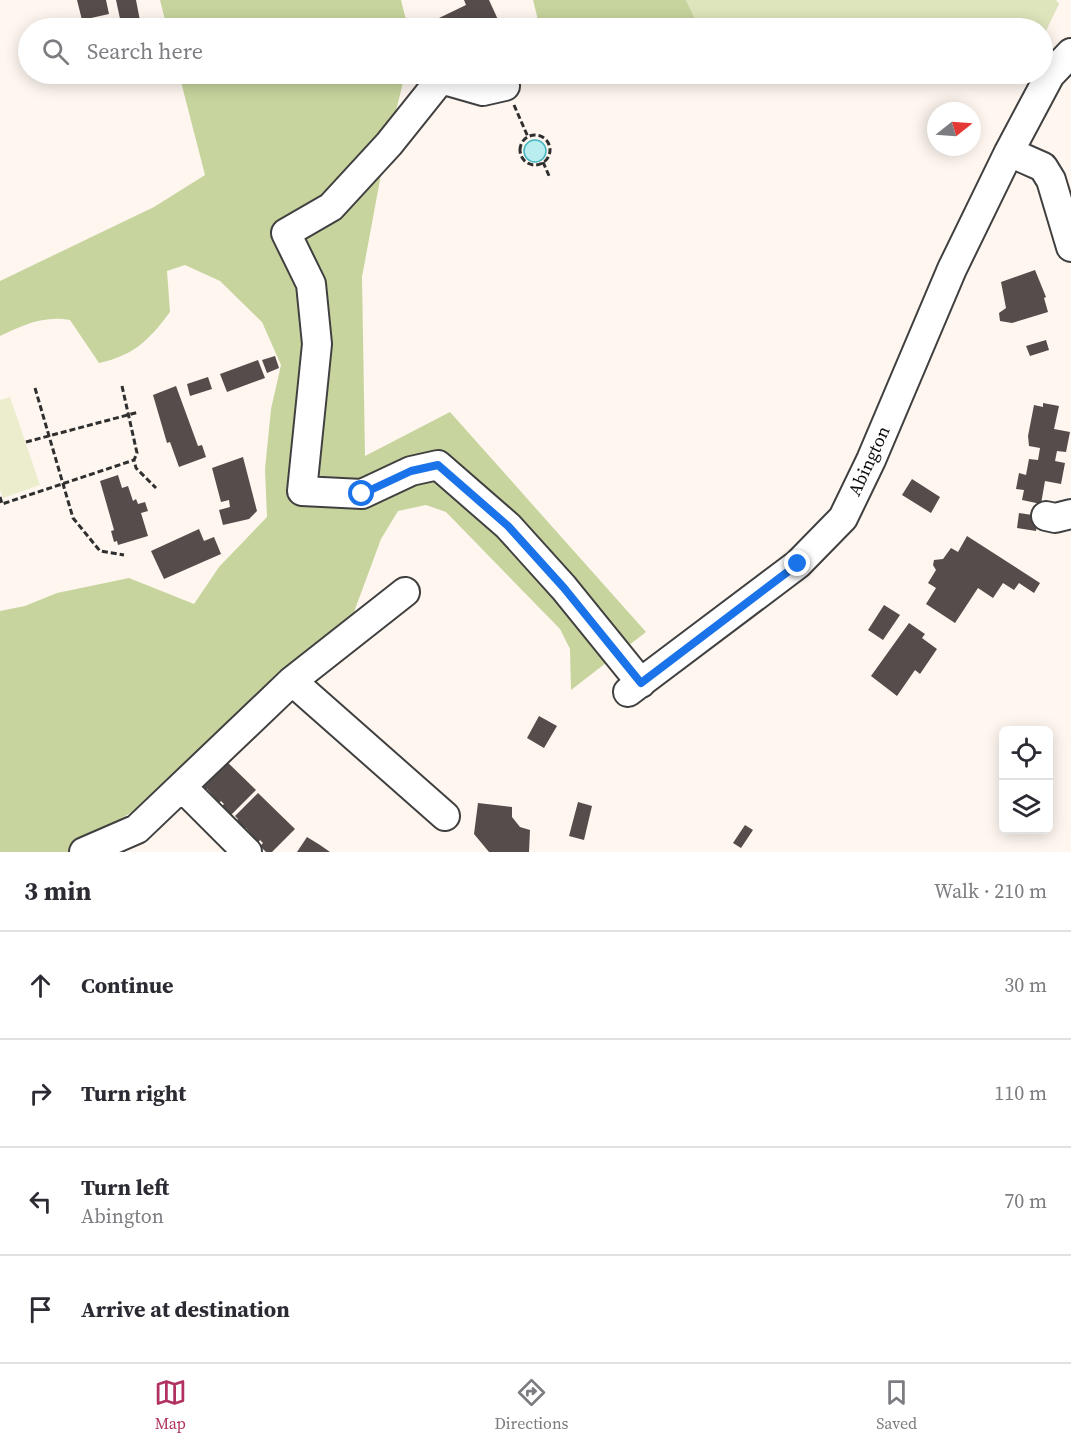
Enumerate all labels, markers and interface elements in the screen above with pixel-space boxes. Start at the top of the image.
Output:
search box [18,18,1053,84]
icon: search [39,35,72,68]
text: Search here [87,36,203,66]
north arrow [927,102,981,156]
street label: Abington [841,422,896,500]
route start [348,480,374,506]
route end [784,550,810,576]
map controls [999,726,1053,834]
button: locate [999,726,1053,780]
button: layers [999,780,1053,834]
text: 3 min [24,873,91,909]
text: Walk · 210 m [934,877,1047,905]
icon: ahead [24,969,57,1002]
text: Continue [81,970,174,1000]
text: 30 m [1004,971,1047,999]
icon: right [24,1077,57,1110]
text: Turn right [81,1078,186,1108]
text: 110 m [994,1079,1047,1107]
text: Turn left [81,1172,169,1202]
icon: left [24,1185,57,1218]
text: 70 m [1004,1187,1047,1215]
text: Abington [81,1202,164,1230]
icon: arrive [24,1293,57,1326]
text: Arrive at destination [81,1294,290,1324]
tab: Map [154,1376,187,1434]
tab: Directions [494,1376,569,1434]
tab: Saved [876,1376,917,1434]

